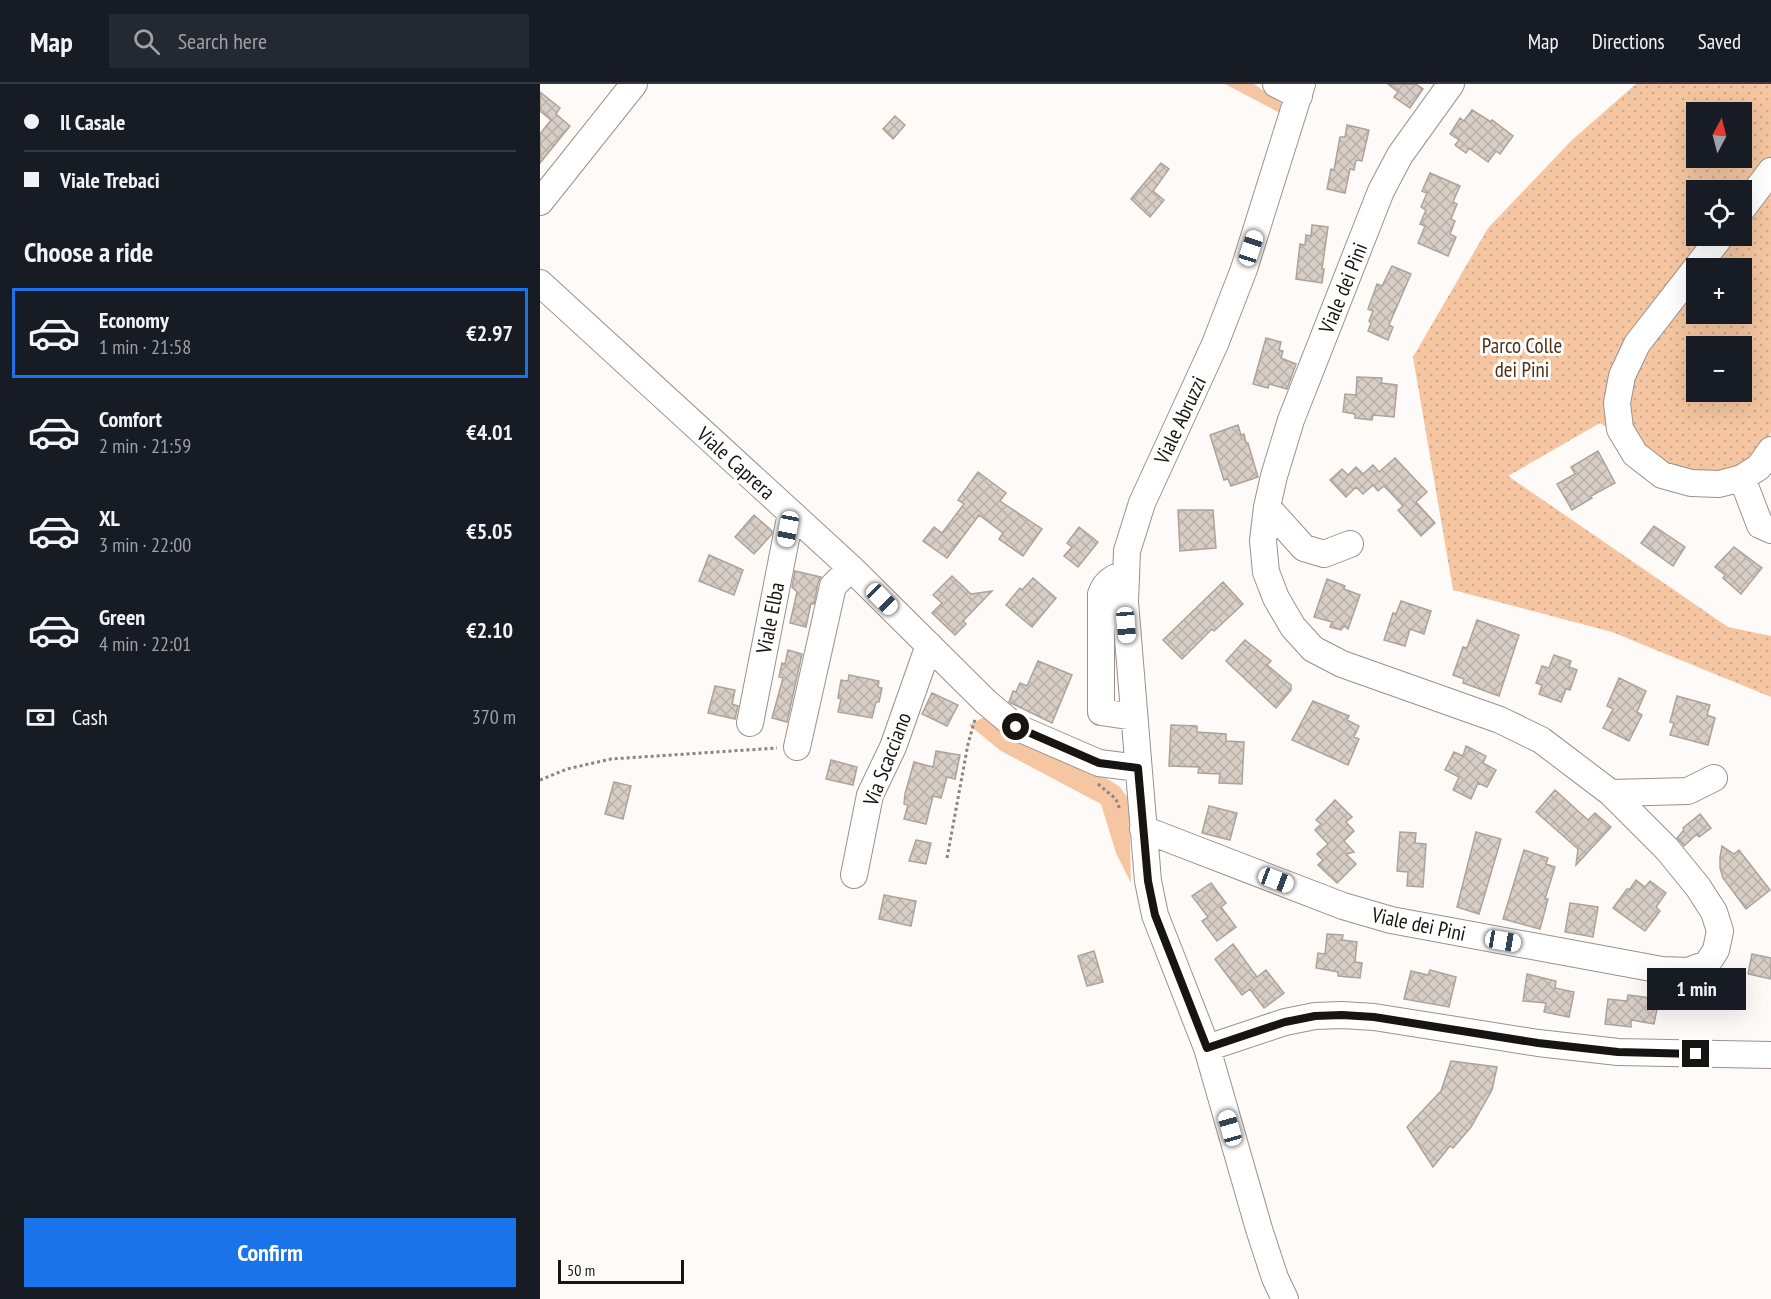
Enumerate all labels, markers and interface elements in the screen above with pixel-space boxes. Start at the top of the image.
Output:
search box [109,14,529,68]
text: Map [30,23,73,60]
icon: search [130,25,163,58]
text: Search here [178,27,267,55]
text: Map [1528,28,1559,55]
text: Directions [1592,28,1665,55]
text: Saved [1698,28,1741,55]
north arrow [1686,102,1752,168]
map controls [1686,102,1752,402]
text: Il Casale [60,108,125,136]
text: Viale Trebaci [60,166,160,194]
button: locate [1686,180,1752,246]
car [1237,228,1265,268]
text: Choose a ride [24,235,153,269]
street label: Viale dei Pini [1312,239,1373,338]
button: + [1686,258,1752,324]
icon: car [27,306,81,360]
text: Economy [99,306,169,334]
text: €2.97 [466,319,513,347]
park label: Parco Colle dei Pini [1482,332,1562,383]
text: 1 min · 21:58 [99,334,191,360]
button: − [1686,336,1752,402]
street label: Viale Abruzzi [1148,372,1212,469]
icon: car [27,405,81,459]
text: Comfort [99,405,162,433]
text: €4.01 [466,418,513,446]
street label: Viale Caprera [690,420,781,505]
text: 2 min · 21:59 [99,433,191,459]
icon: car [27,504,81,558]
text: XL [99,504,120,532]
car [776,510,800,548]
text: €5.05 [466,517,513,545]
text: 3 min · 22:00 [99,532,191,558]
street label: Viale Elba [750,580,790,657]
car [863,580,901,618]
icon: car [27,603,81,657]
text: Green [99,603,145,631]
car [1115,606,1137,644]
text: €2.10 [466,616,513,644]
text: 4 min · 22:01 [99,631,191,657]
icon: cash [24,701,57,734]
text: Cash [72,703,108,731]
text: 370 m [472,704,516,730]
street label: Via Scacciano [857,708,917,810]
route start [1002,713,1029,740]
car [1256,865,1296,895]
street label: Viale dei Pini [1369,901,1468,947]
car [1484,929,1522,953]
callout: 1 min [1646,967,1746,1009]
text: 1 min [1676,976,1717,1002]
route end [1682,1040,1709,1067]
car [1216,1108,1244,1148]
button: Confirm [24,1218,516,1287]
scale bar [558,1257,684,1284]
text: 50 m [567,1260,595,1280]

